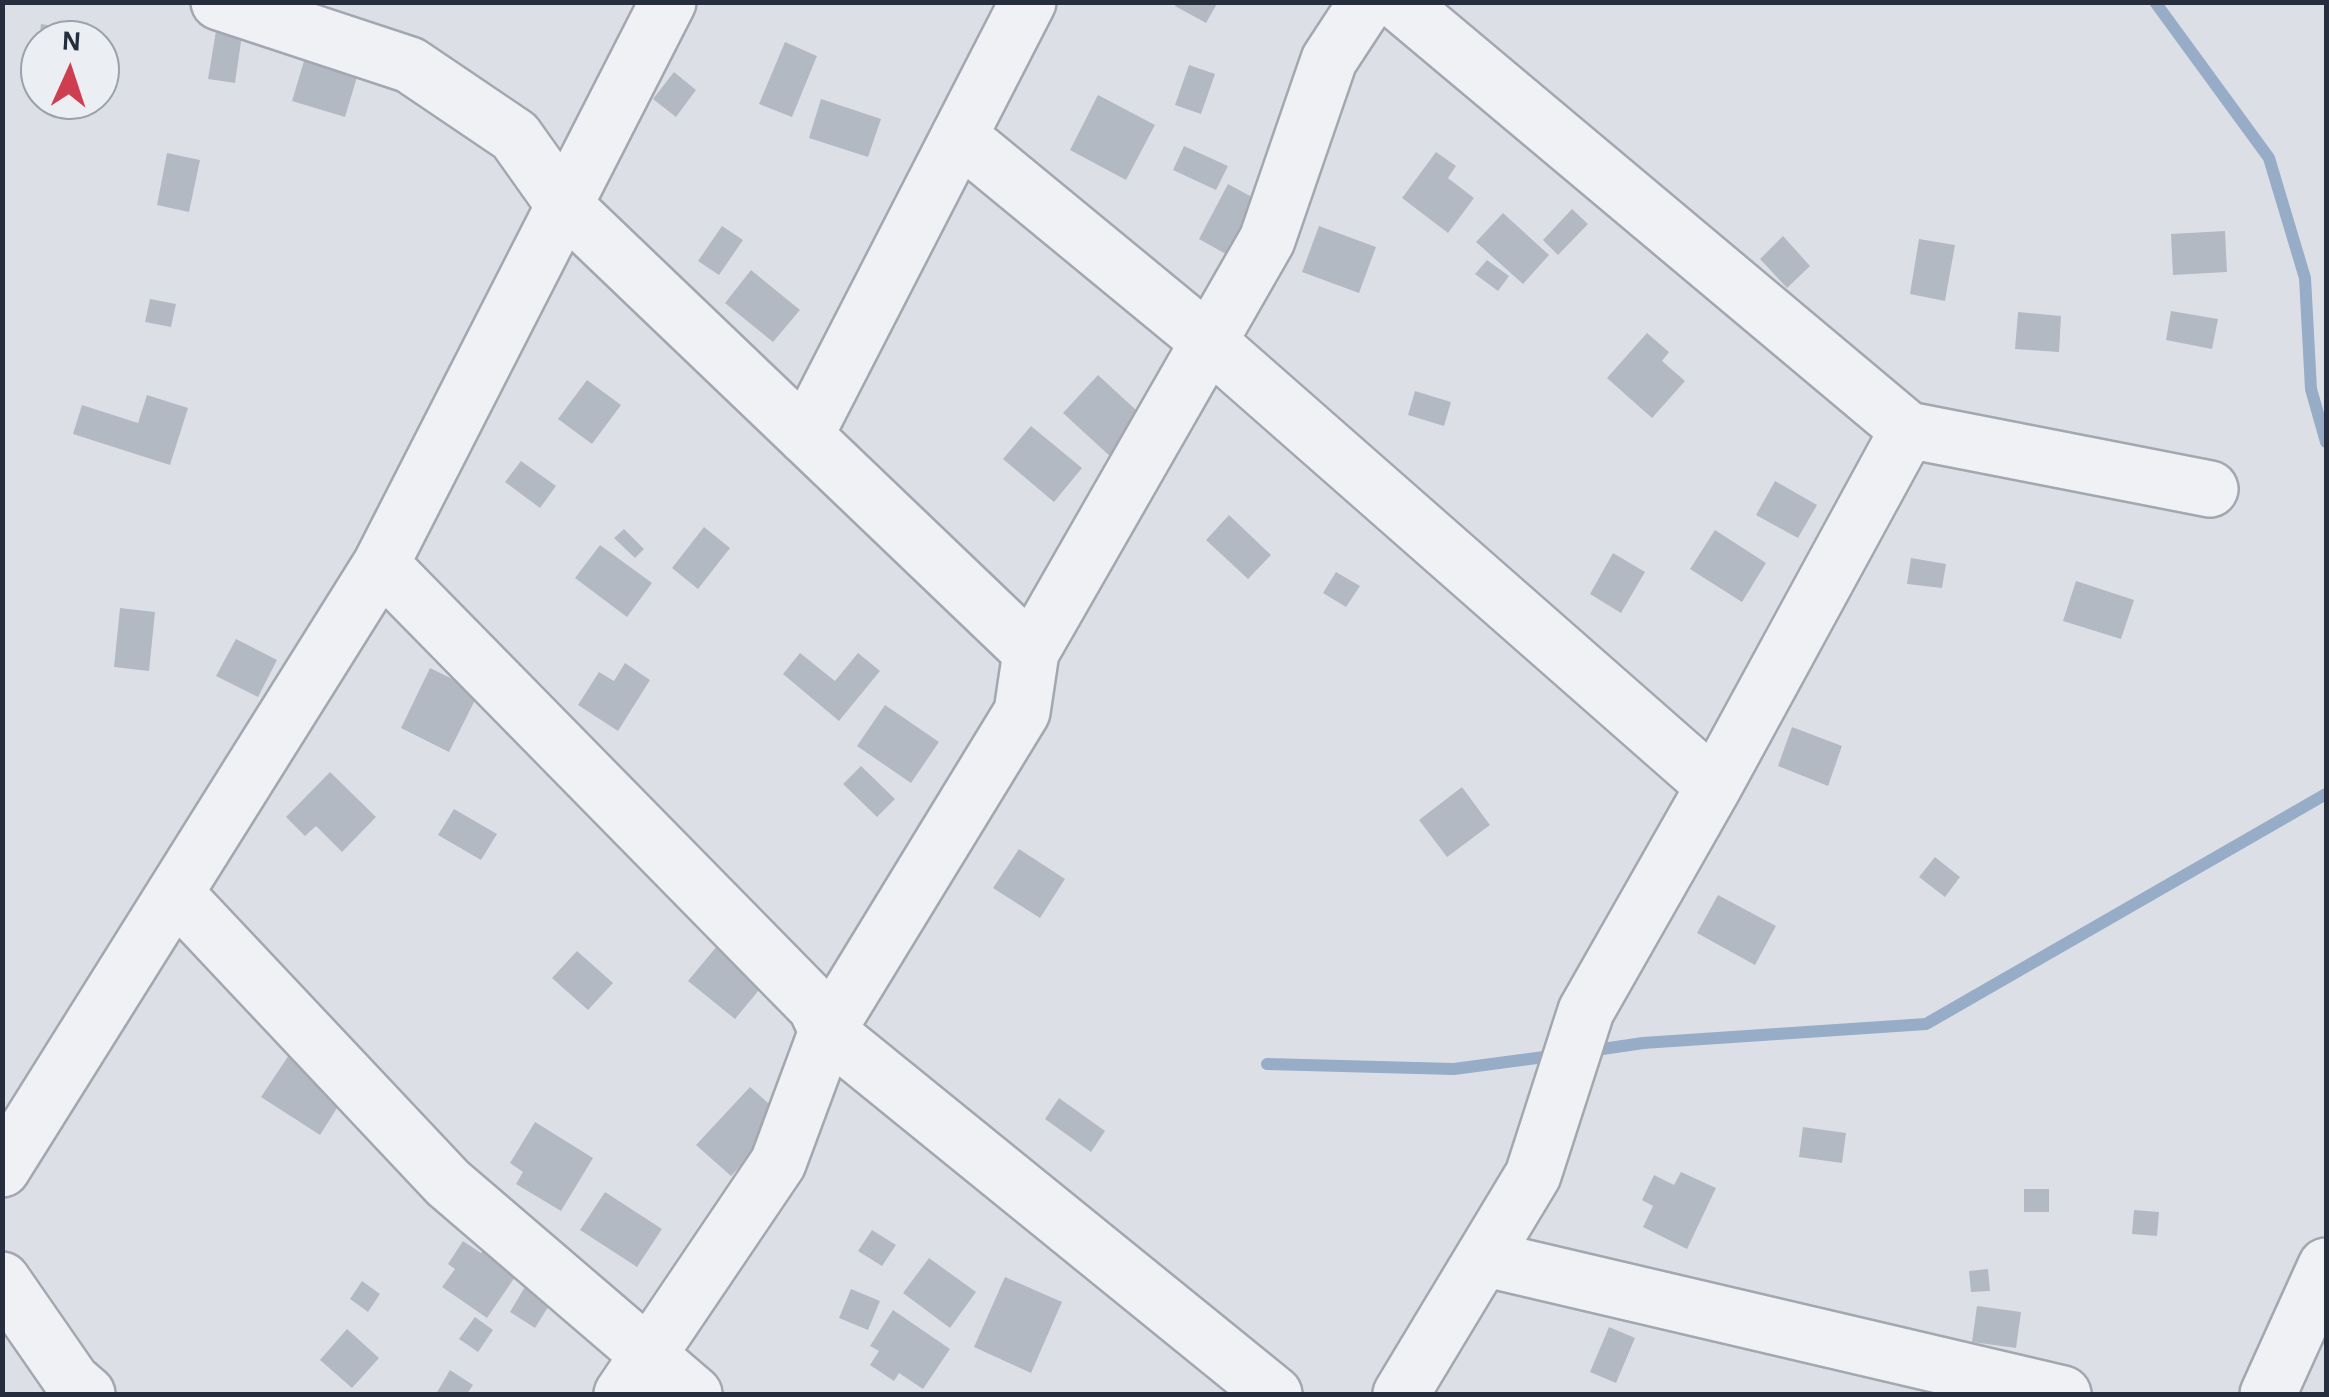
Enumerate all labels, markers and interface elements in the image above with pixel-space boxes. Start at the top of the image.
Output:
north arrow [20,20,120,120]
text: N [61,28,82,57]

